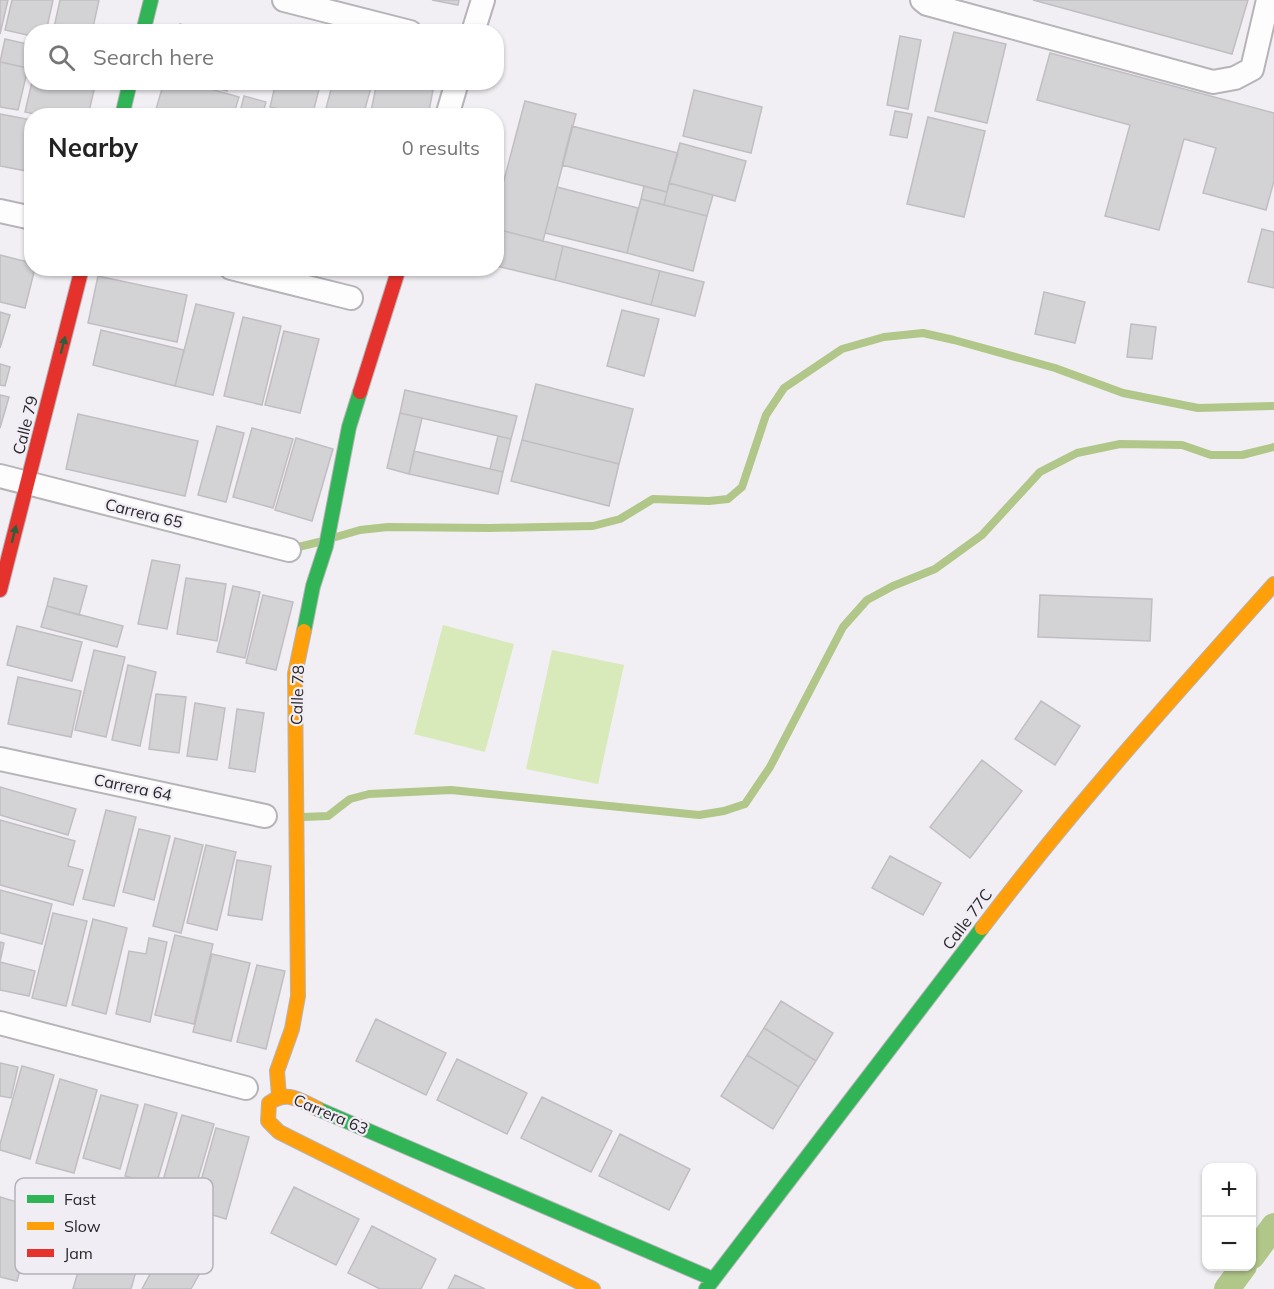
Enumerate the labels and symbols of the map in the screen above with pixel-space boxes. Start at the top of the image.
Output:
one-way arrow [58,336,68,354]
street label: Calle 79 [8,393,42,457]
street label: Carrera 65 [103,494,185,532]
one-way arrow [10,525,20,543]
street label: Calle 78 [286,665,308,725]
street label: Carrera 64 [92,769,174,805]
street label: Calle 77C [938,885,996,953]
street label: Carrera 63 [291,1089,371,1139]
legend [15,1178,213,1274]
text: Fast [64,1189,96,1209]
text: Slow [64,1216,101,1236]
text: Jam [64,1243,93,1263]

